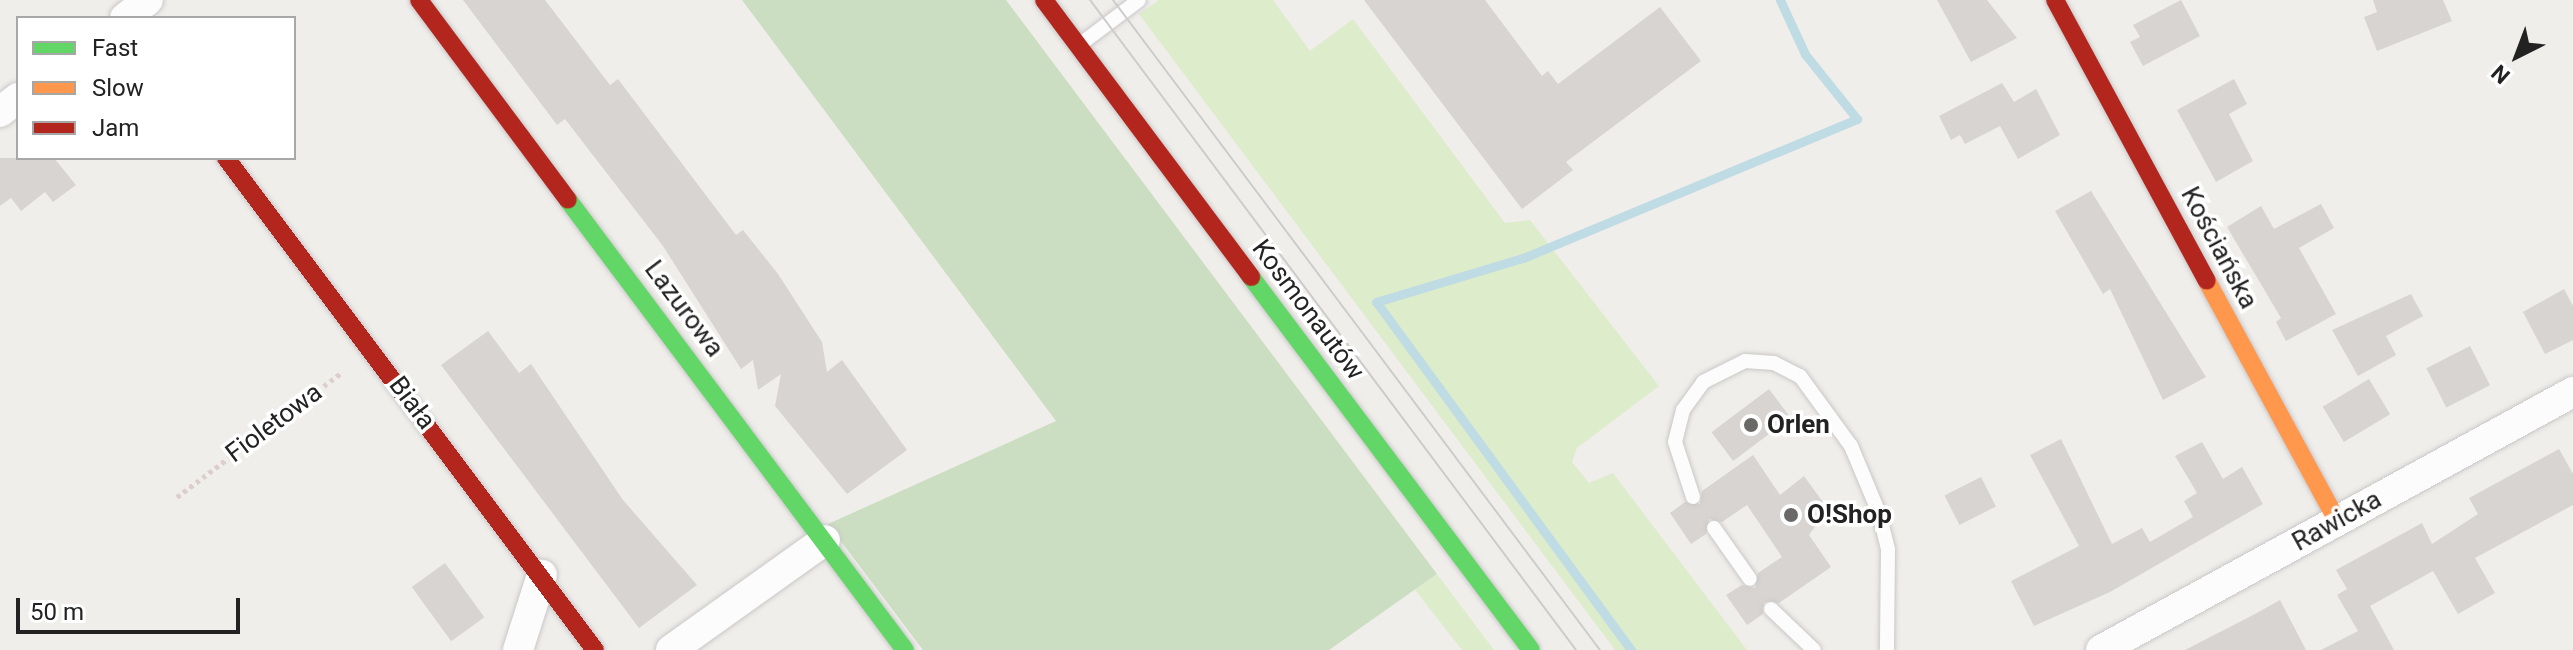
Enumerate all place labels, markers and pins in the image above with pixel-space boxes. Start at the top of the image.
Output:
place label: Orlen [1767,409,1830,441]
marker: Orlen [1742,416,1760,434]
place label: O!Shop [1807,499,1892,531]
marker: O!Shop [1782,506,1800,524]

